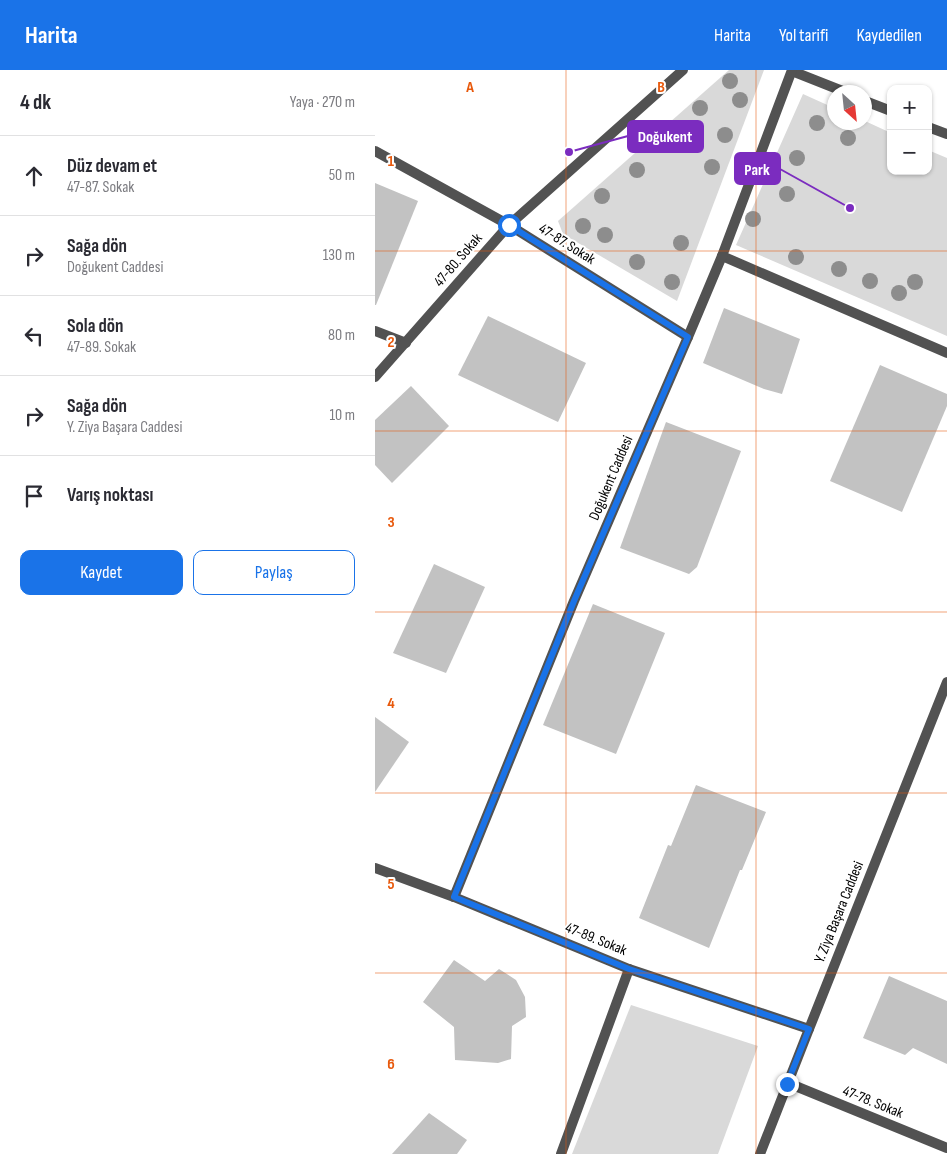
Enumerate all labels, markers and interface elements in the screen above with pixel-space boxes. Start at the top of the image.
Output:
text: Harita [25,21,78,50]
text: Harita [714,25,751,46]
text: Yol tarifi [779,25,828,46]
text: Kaydedilen [856,25,922,46]
text: A [465,78,474,97]
text: B [657,78,665,97]
north arrow [827,85,872,130]
map controls [887,85,932,175]
button: + [887,85,932,130]
text: 4 dk [20,90,51,115]
text: Yaya · 270 m [290,93,355,112]
callout: Doğukent [628,121,703,152]
text: Doğukent [638,128,692,147]
button: − [887,130,932,175]
text: 1 [388,152,395,171]
callout: Park [735,153,780,184]
text: Düz devam et [67,155,157,178]
text: Park [744,161,770,180]
icon: ahead [20,162,48,190]
text: 50 m [329,166,355,185]
text: 47-87. Sokak [67,178,134,197]
route start [498,214,521,237]
street label: 47-87. Sokak [535,219,599,269]
street label: 47-80. Sokak [430,229,487,291]
text: Sağa dön [67,235,127,258]
icon: right [20,242,48,270]
text: 130 m [323,246,355,265]
text: Doğukent Caddesi [67,258,163,277]
text: Sola dön [67,315,123,338]
icon: left [20,322,48,350]
text: 80 m [328,326,355,345]
text: 2 [387,333,395,352]
text: 47-89. Sokak [67,338,136,357]
text: Sağa dön [67,395,127,418]
icon: right [20,402,48,430]
text: 10 m [329,406,355,425]
text: Y. Ziya Başara Caddesi [67,418,182,437]
street label: Doğukent Caddesi [585,433,637,523]
icon: arrive [20,482,48,510]
text: Varış noktası [67,484,153,507]
text: 3 [387,513,395,532]
button: Kaydet [20,550,183,595]
button: Paylaş [193,550,355,595]
text: 4 [387,694,395,713]
street label: Y. Ziya Başara Caddesi [810,858,868,966]
text: 5 [387,875,395,894]
street label: 47-89. Sokak [562,918,630,960]
text: 6 [387,1055,395,1074]
route end [776,1073,799,1096]
street label: 47-78. Sokak [840,1081,906,1123]

